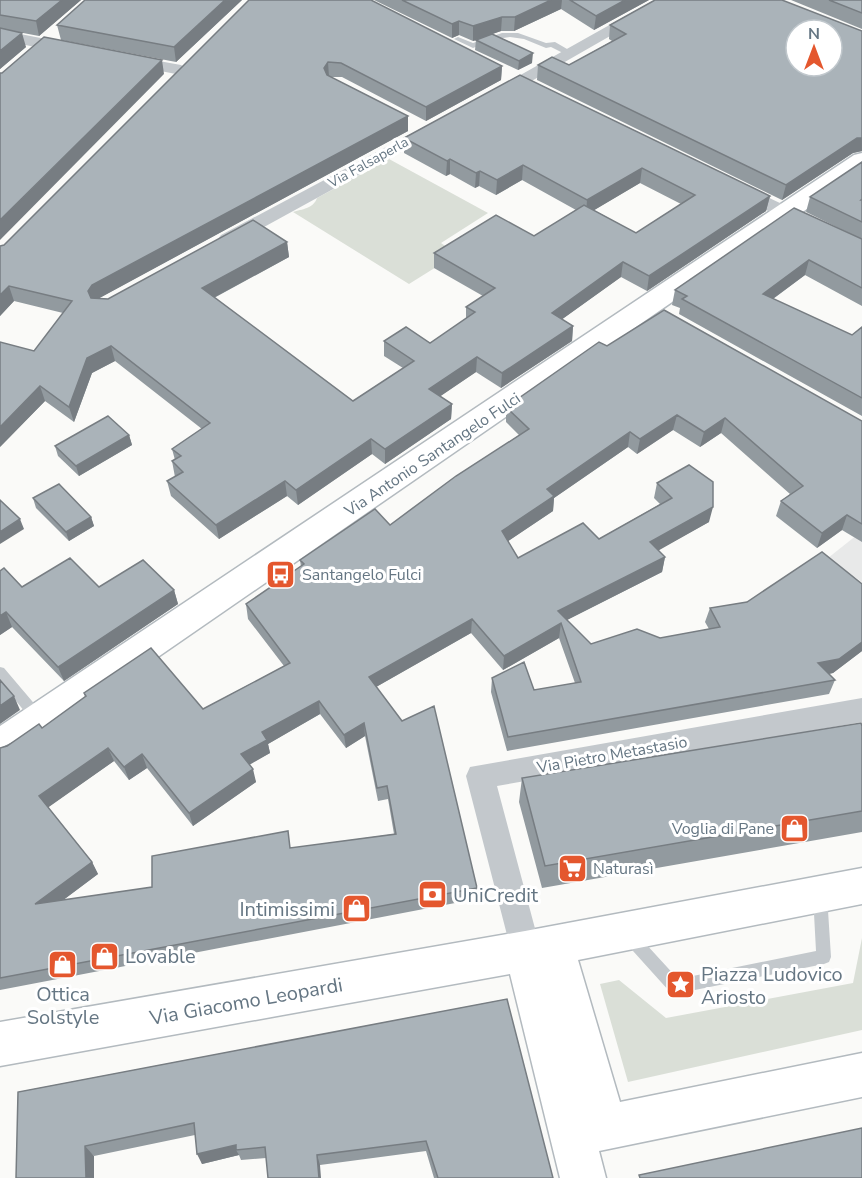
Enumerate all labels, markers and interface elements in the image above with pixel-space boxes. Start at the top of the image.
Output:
north arrow [784,18,844,78]
text: N [808,23,820,45]
street label: Via Falsaperla [324,133,412,193]
street label: Via Antonio Santangelo Fulci [339,388,525,523]
bus stop icon: Santangelo Fulci [265,558,297,590]
place label: Santangelo Fulci [302,564,421,586]
street label: Via Pietro Metastasio [534,731,689,779]
shop icon: Voglia di Pane [779,812,811,844]
place label: Voglia di Pane [671,818,774,840]
supermarket icon: Naturasì [556,852,588,884]
place label: Naturasì [593,858,653,880]
bank icon: UniCredit [416,879,448,911]
place label: UniCredit [453,882,539,909]
shop icon: Intimissimi [340,893,372,925]
place label: Intimissimi [239,896,335,923]
shop icon: Lovable [88,940,120,972]
place label: Lovable [125,943,196,970]
shop icon: Ottica Solstyle [47,948,79,980]
place label: Piazza Ludovico Ariosto [701,961,843,1011]
place icon: Piazza Ludovico Ariosto [664,969,696,1001]
street label: Via Giacomo Leopardi [146,971,345,1032]
place label: Ottica Solstyle [27,981,99,1031]

